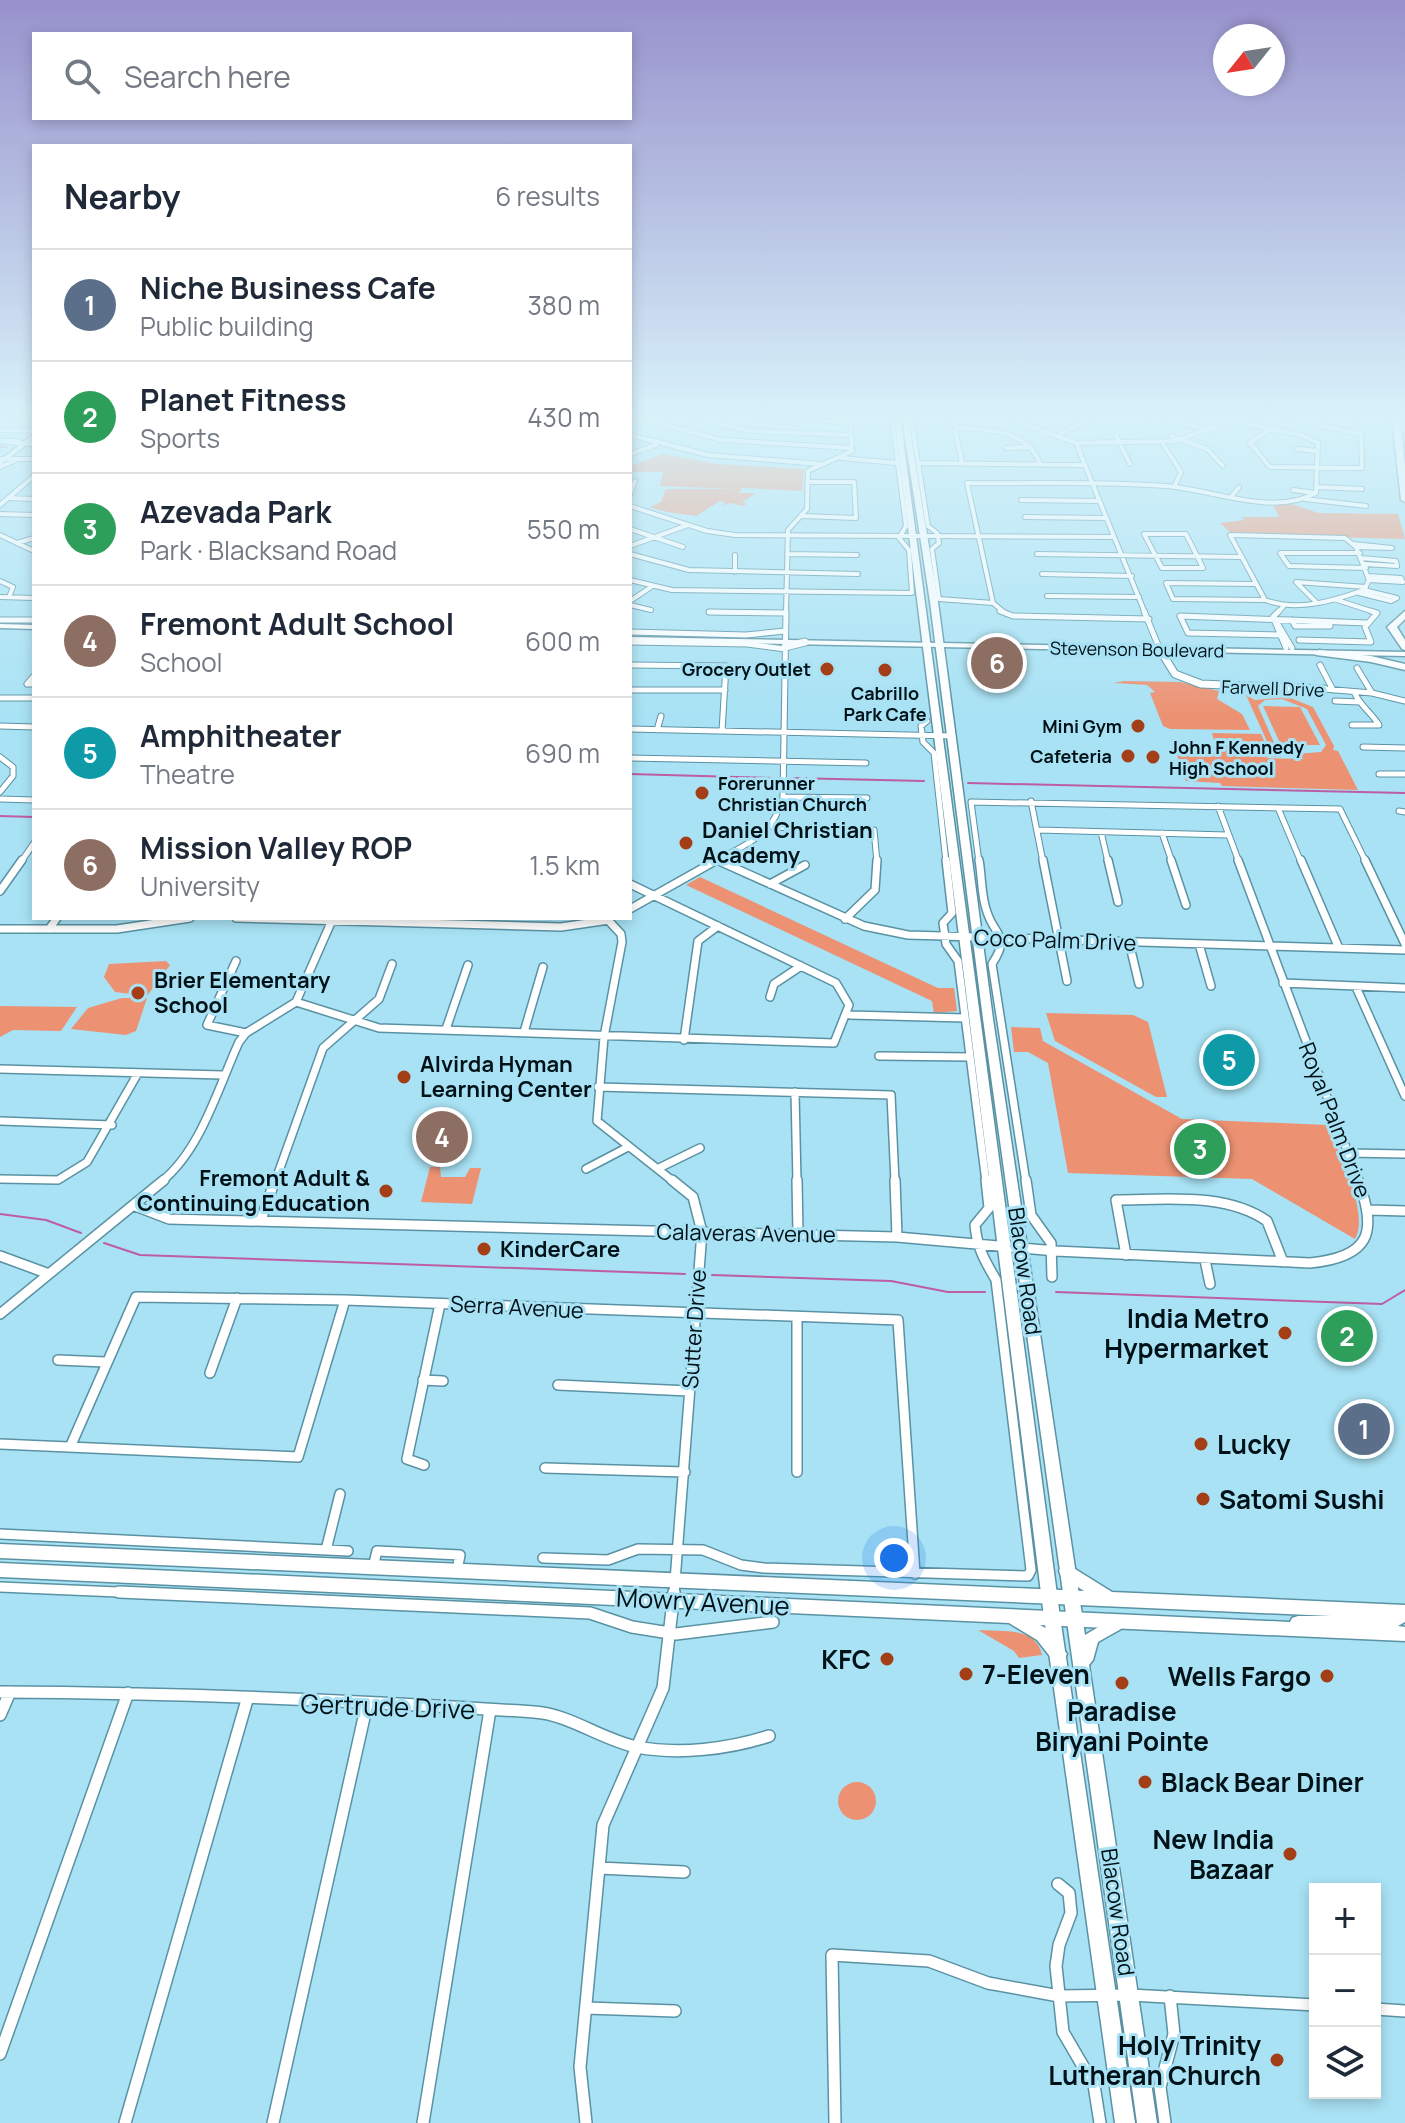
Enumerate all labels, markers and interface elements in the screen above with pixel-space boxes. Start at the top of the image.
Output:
north arrow [1213,24,1285,96]
search box [32,32,632,120]
icon: search [60,54,104,98]
text: Search here [124,56,291,97]
text: Nearby [64,173,180,219]
text: 6 results [495,178,600,214]
text: Niche Business Cafe [140,267,436,308]
text: 1 [84,287,96,323]
text: 380 m [527,287,600,323]
text: Public building [140,308,314,344]
text: Planet Fitness [140,379,347,420]
text: 2 [82,399,98,435]
text: 430 m [527,399,600,435]
text: Sports [140,420,220,456]
text: Azevada Park [140,491,331,532]
text: 3 [82,511,98,547]
text: 550 m [527,511,600,547]
text: Park · Blacksand Road [140,532,397,568]
text: Fremont Adult School [140,603,454,644]
text: 4 [82,623,98,659]
text: 600 m [525,623,600,659]
pin: 6 [971,633,1023,693]
street label: Stevenson Boulevard [1050,635,1224,663]
text: School [140,644,223,680]
place label: Grocery Outlet [682,657,811,681]
marker: Grocery Outlet [818,660,836,678]
marker: Cabrillo Park Cafe [876,661,894,679]
street label: Farwell Drive [1221,674,1325,702]
place label: Cabrillo Park Cafe [843,681,927,726]
place label: Mini Gym [1042,714,1122,738]
text: Amphitheater [140,715,342,756]
marker: Mini Gym [1129,717,1147,735]
text: 5 [82,735,98,771]
text: 690 m [525,735,600,771]
place label: John F Kennedy High School [1169,735,1304,780]
place label: Cafeteria [1030,744,1112,768]
marker: Cafeteria [1119,747,1137,765]
marker: John F Kennedy High School [1144,748,1162,766]
text: Theatre [140,756,235,792]
place label: Forerunner Christian Church [718,771,867,816]
marker: Forerunner Christian Church [693,784,711,802]
place label: Daniel Christian Academy [702,815,873,870]
text: Mission Valley ROP [140,827,412,868]
marker: Daniel Christian Academy [677,834,695,852]
text: 6 [82,847,98,883]
text: 1.5 km [529,847,600,883]
text: University [140,868,260,904]
street label: Coco Palm Drive [973,922,1137,958]
place label: Brier Elementary School [154,965,331,1020]
marker: Brier Elementary School [129,984,147,1002]
pin: 5 [1203,1030,1255,1090]
street label: Royal Palm Drive [1292,1038,1378,1202]
place label: Alvirda Hyman Learning Center [420,1049,592,1104]
marker: Alvirda Hyman Learning Center [395,1068,413,1086]
pin: 4 [416,1107,468,1167]
pin: 3 [1174,1119,1226,1179]
place label: Fremont Adult & Continuing Education [137,1163,370,1218]
marker: Fremont Adult & Continuing Education [377,1182,395,1200]
street label: Blacow Road [1001,1205,1049,1337]
street label: Calaveras Avenue [656,1216,836,1250]
place label: KinderCare [500,1234,620,1264]
marker: KinderCare [475,1240,493,1258]
street label: Sutter Drive [675,1268,713,1390]
street label: Serra Avenue [449,1289,585,1325]
place label: India Metro Hypermarket [1104,1300,1269,1366]
pin: 2 [1321,1306,1373,1366]
marker: India Metro Hypermarket [1276,1324,1294,1342]
pin: 1 [1338,1399,1390,1459]
place label: Lucky [1217,1426,1291,1462]
marker: Lucky [1192,1435,1210,1453]
place label: Satomi Sushi [1219,1481,1385,1517]
marker: Satomi Sushi [1194,1490,1212,1508]
your location [874,1538,914,1578]
street label: Mowry Avenue [615,1578,791,1624]
place label: KFC [821,1641,871,1677]
marker: KFC [878,1650,896,1668]
place label: 7-Eleven [982,1656,1090,1692]
place label: Wells Fargo [1168,1658,1311,1694]
marker: 7-Eleven [957,1665,975,1683]
marker: Wells Fargo [1318,1667,1336,1685]
marker: Paradise Biryani Pointe [1113,1674,1131,1692]
street label: Gertrude Drive [300,1685,476,1727]
place label: Paradise Biryani Pointe [1035,1693,1209,1759]
place label: Black Bear Diner [1161,1764,1364,1800]
marker: Black Bear Diner [1136,1773,1154,1791]
place label: New India Bazaar [1152,1821,1274,1887]
marker: New India Bazaar [1281,1845,1299,1863]
street label: Blacow Road [1094,1846,1142,1978]
map controls [1309,1883,1381,2099]
button: + [1309,1883,1381,1955]
button: − [1309,1955,1381,2027]
place label: Holy Trinity Lutheran Church [1048,2027,1261,2093]
button: layers [1309,2027,1381,2099]
marker: Holy Trinity Lutheran Church [1268,2051,1286,2069]

